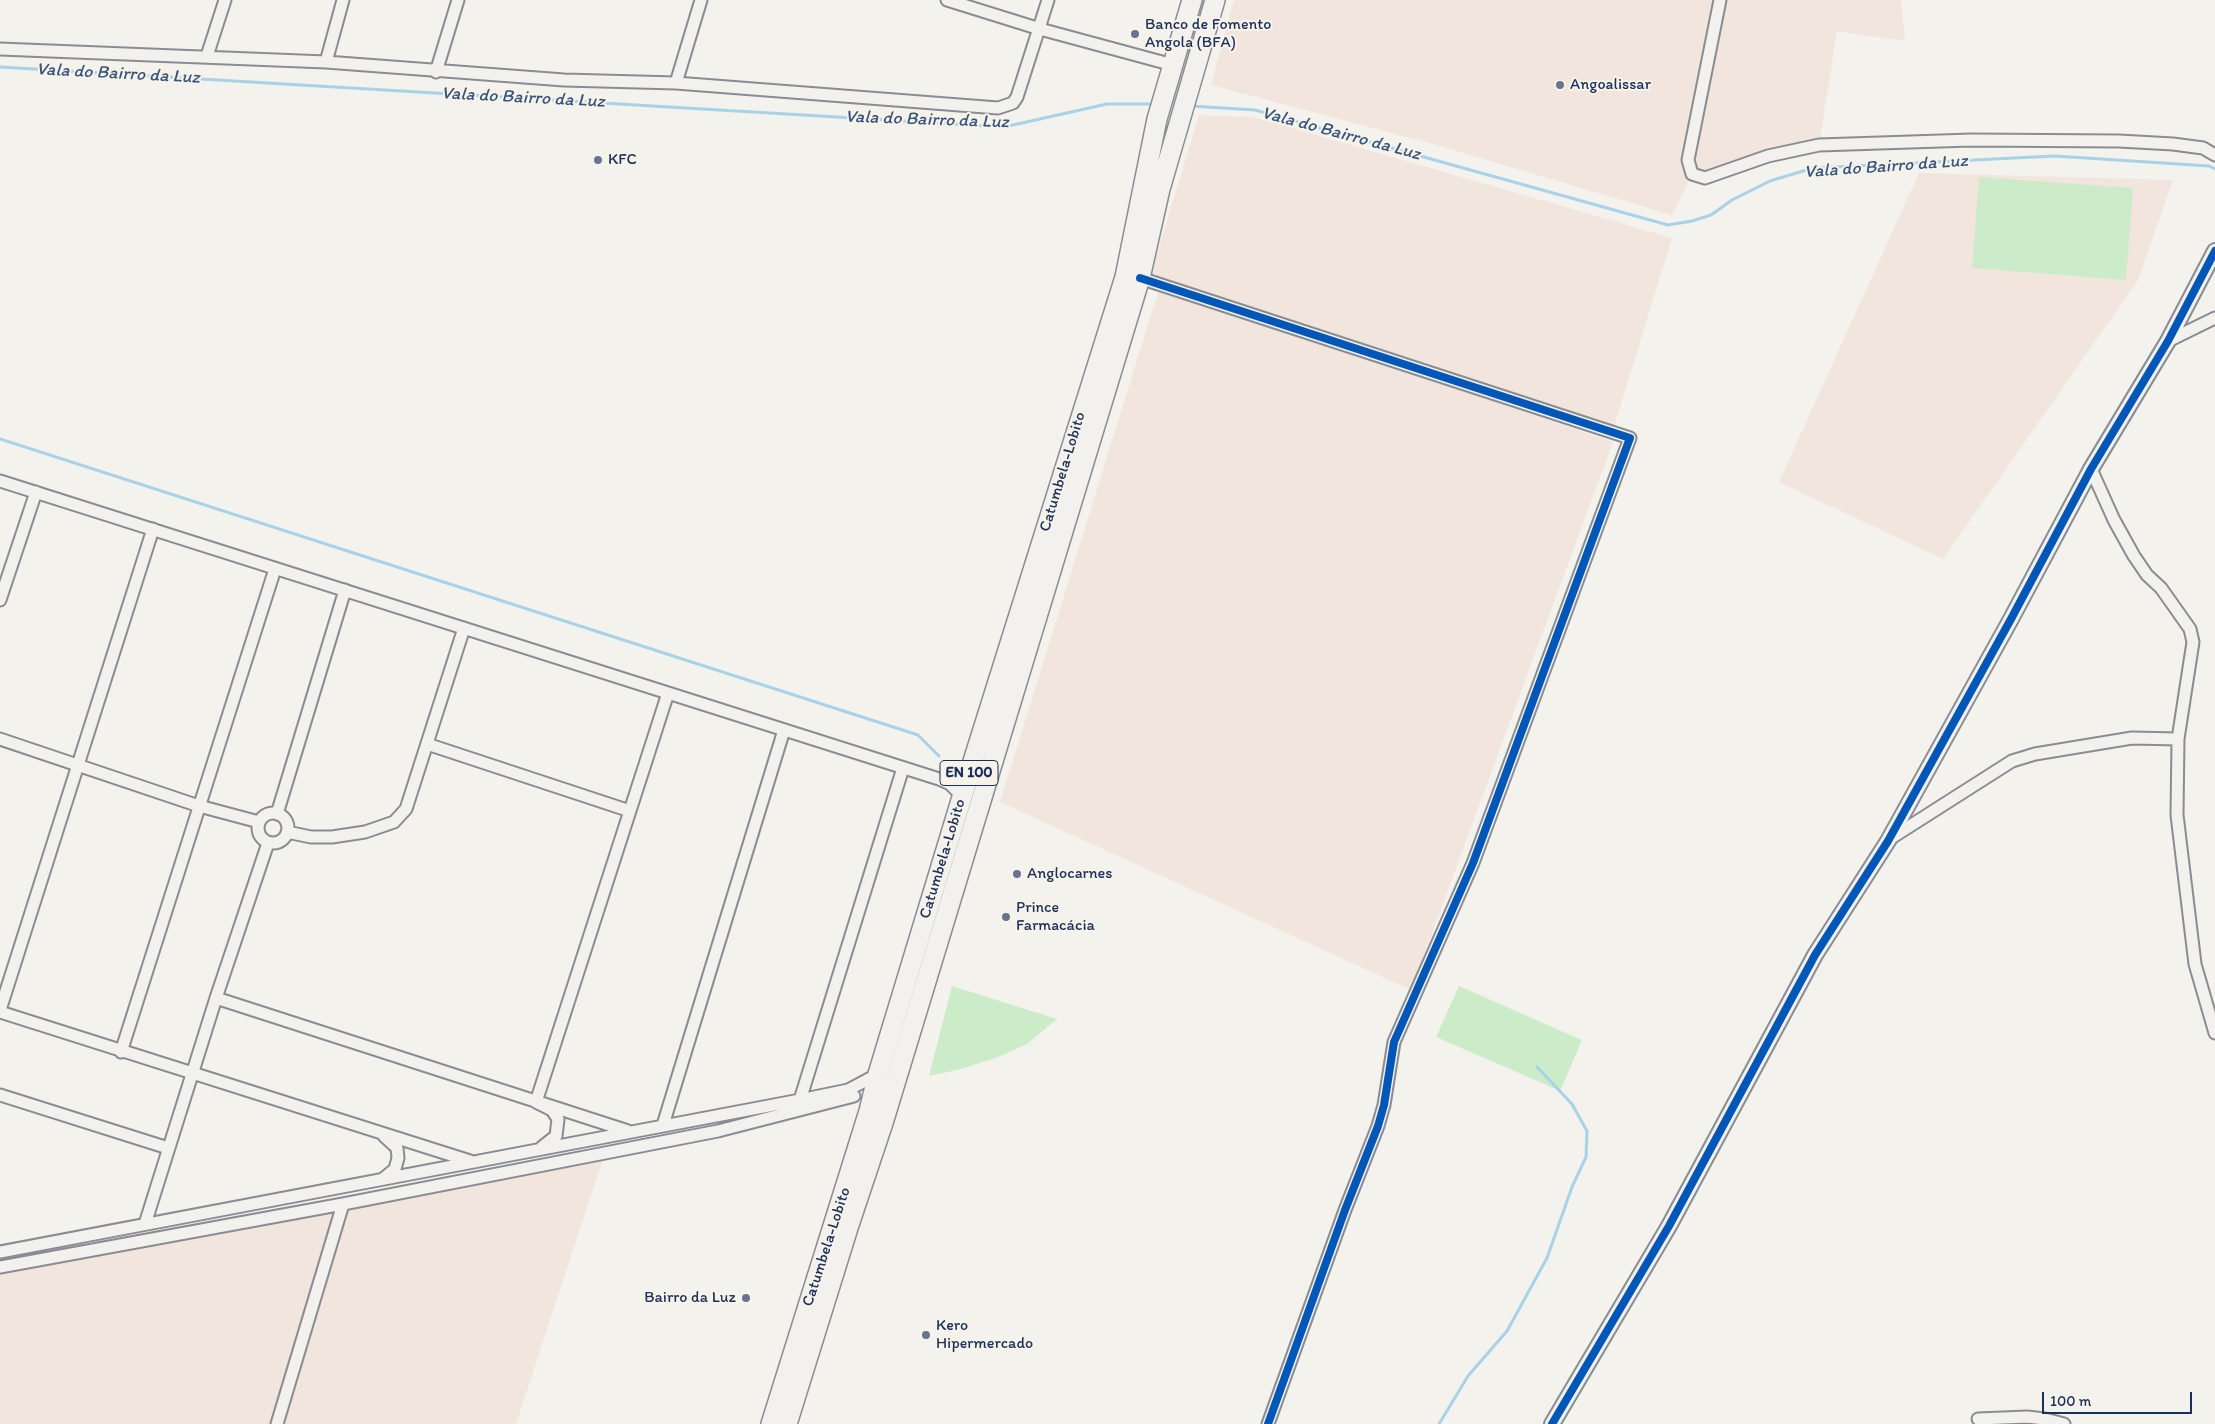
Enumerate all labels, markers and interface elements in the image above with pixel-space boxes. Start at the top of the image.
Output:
place label: Banco de Fomento Angola (BFA) [1145,15,1271,53]
marker: Banco de Fomento Angola (BFA) [1129,28,1141,40]
water label: Vala do Bairro da Luz [36,59,200,89]
place label: Angoalissar [1570,75,1651,95]
marker: Angoalissar [1554,79,1566,91]
water label: Vala do Bairro da Luz [441,83,605,113]
water label: Vala do Bairro da Luz [1259,102,1423,166]
water label: Vala do Bairro da Luz [845,106,1009,134]
place label: KFC [608,150,637,170]
water label: Vala do Bairro da Luz [1804,151,1968,183]
marker: KFC [592,154,604,166]
street label: Catumbela-Lobito [1036,410,1090,534]
road number: EN 100 [940,760,998,786]
street label: Catumbela-Lobito [916,797,970,921]
place label: Anglocarnes [1027,864,1112,884]
marker: Anglocarnes [1011,868,1023,880]
place label: Prince Farmacácia [1016,898,1095,936]
marker: Prince Farmacácia [1000,911,1012,923]
street label: Catumbela-Lobito [799,1185,855,1309]
place label: Bairro da Luz [644,1288,736,1308]
marker: Bairro da Luz [740,1292,752,1304]
place label: Kero Hipermercado [936,1316,1033,1354]
marker: Kero Hipermercado [920,1329,932,1341]
scale bar [2045,1382,2195,1414]
text: 100 m [2050,1392,2091,1410]

